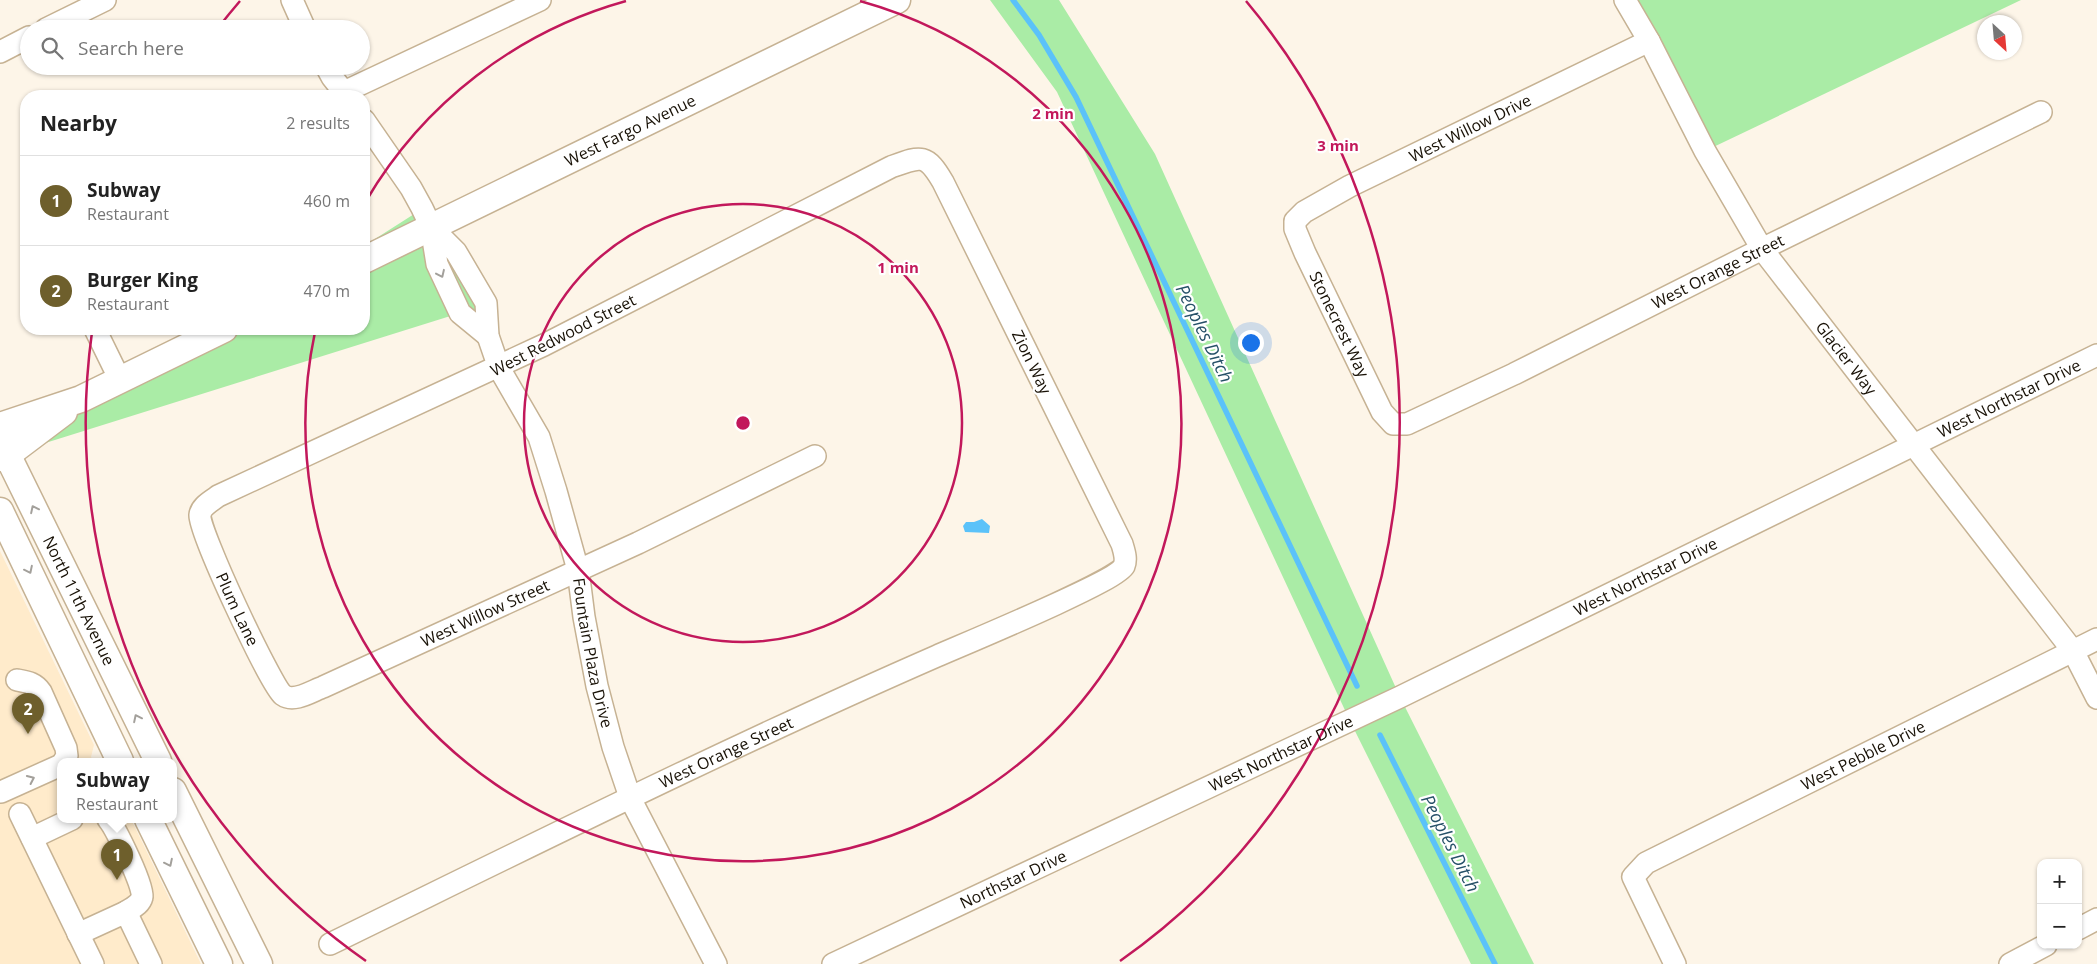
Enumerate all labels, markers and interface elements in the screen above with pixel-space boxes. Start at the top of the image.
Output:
north arrow [1977,15,2022,60]
search box [20,20,370,75]
icon: search [38,34,66,62]
text: Search here [78,35,184,61]
street label: West Fargo Avenue [561,89,699,171]
street label: West Willow Drive [1405,89,1535,167]
text: 2 min [1032,103,1074,123]
text: Nearby [40,109,117,137]
text: 2 results [286,112,350,134]
text: 3 min [1317,135,1359,155]
text: Subway [87,177,161,203]
text: 1 [51,190,61,212]
text: 460 m [304,190,350,212]
text: Restaurant [87,203,169,225]
street label: West Orange Street [1648,229,1788,314]
text: 1 min [877,257,919,277]
text: Burger King [87,267,198,293]
street label: Stonecrest Way [1304,268,1375,382]
one-way arrow [435,269,446,278]
text: 2 [51,280,61,302]
text: 470 m [304,280,350,302]
water label: Peoples Ditch [1171,280,1239,386]
street label: West Redwood Street [487,289,640,381]
text: Restaurant [87,293,169,315]
street label: Glacier Way [1811,316,1882,400]
street label: Zion Way [1007,326,1057,398]
your location [1238,330,1264,356]
street label: West Northstar Drive [1934,354,2084,443]
centre of rings [734,414,752,432]
one-way arrow [30,505,40,514]
street label: North 11th Avenue [38,532,120,669]
street label: West Northstar Drive [1570,532,1721,621]
one-way arrow [22,565,32,574]
street label: Plum Lane [211,569,264,650]
street label: West Willow Street [417,574,553,652]
street label: Fountain Plaza Drive [568,577,619,730]
pin: 2 [12,693,44,734]
street label: West Northstar Drive [1205,710,1357,797]
street label: West Orange Street [655,711,797,793]
one-way arrow [133,714,143,723]
street label: West Pebble Drive [1797,715,1929,795]
popup [57,758,177,823]
text: Subway [76,767,150,793]
one-way arrow [26,774,35,785]
water label: Peoples Ditch [1416,790,1486,896]
text: Restaurant [76,793,158,815]
pin: 1 [101,839,133,880]
street label: Northstar Drive [956,845,1070,914]
one-way arrow [163,857,173,866]
map controls [2037,859,2082,949]
button: + [2037,859,2082,904]
button: − [2037,904,2082,949]

